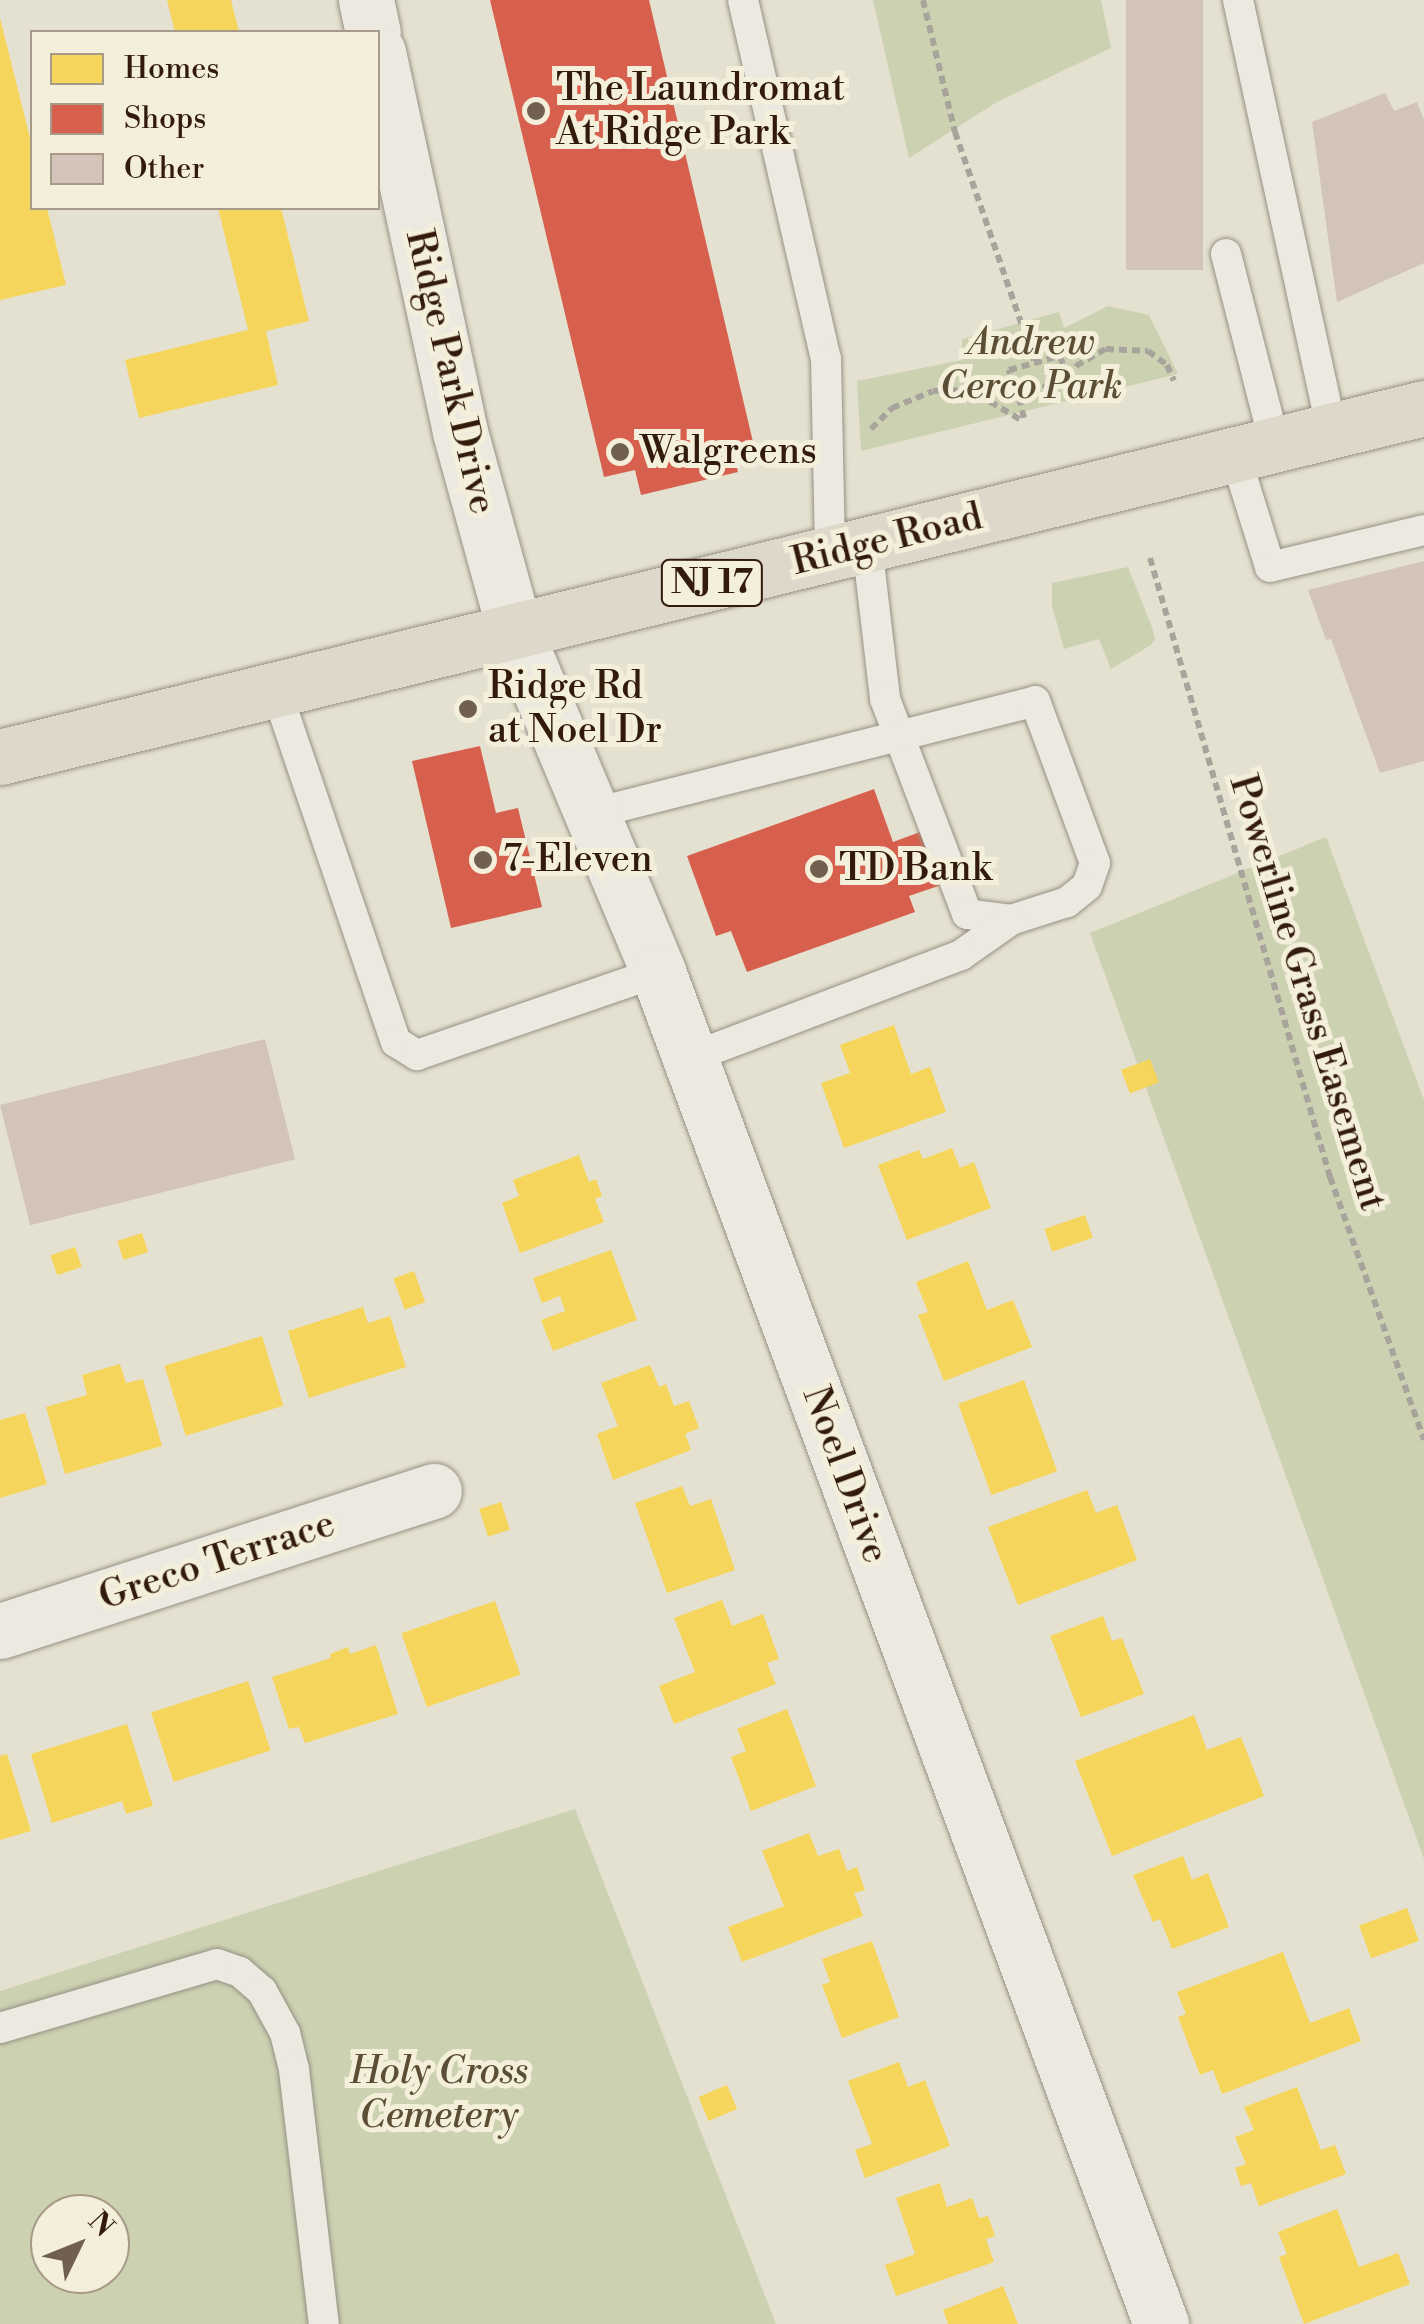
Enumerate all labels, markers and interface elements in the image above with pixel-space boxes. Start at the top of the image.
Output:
legend [30,30,380,210]
text: Homes [124,50,219,88]
place label: The Laundromat At Ridge Park [556,66,845,156]
text: Shops [124,100,206,138]
marker: The Laundromat At Ridge Park [525,100,547,122]
text: Other [124,150,204,188]
street label: Ridge Park Drive [395,225,505,519]
park label: Andrew Cerco Park [940,320,1122,409]
place label: Walgreens [640,429,817,475]
marker: Walgreens [609,441,631,463]
street label: Ridge Road [787,494,987,586]
road number: NJ 17 [660,553,764,613]
place label: Ridge Rd at Noel Dr [488,664,662,754]
marker: Ridge Rd at Noel Dr [457,698,479,720]
street label: Powerline Grass Easement [1219,770,1395,1216]
place label: 7-Eleven [503,837,653,883]
place label: TD Bank [839,846,992,892]
marker: 7-Eleven [472,849,494,871]
marker: TD Bank [808,858,830,880]
street label: Noel Drive [792,1381,898,1569]
street label: Greco Terrace [93,1501,341,1621]
park label: Holy Cross Cemetery [350,2049,528,2138]
north arrow [30,2194,130,2294]
text: N [80,2205,121,2245]

